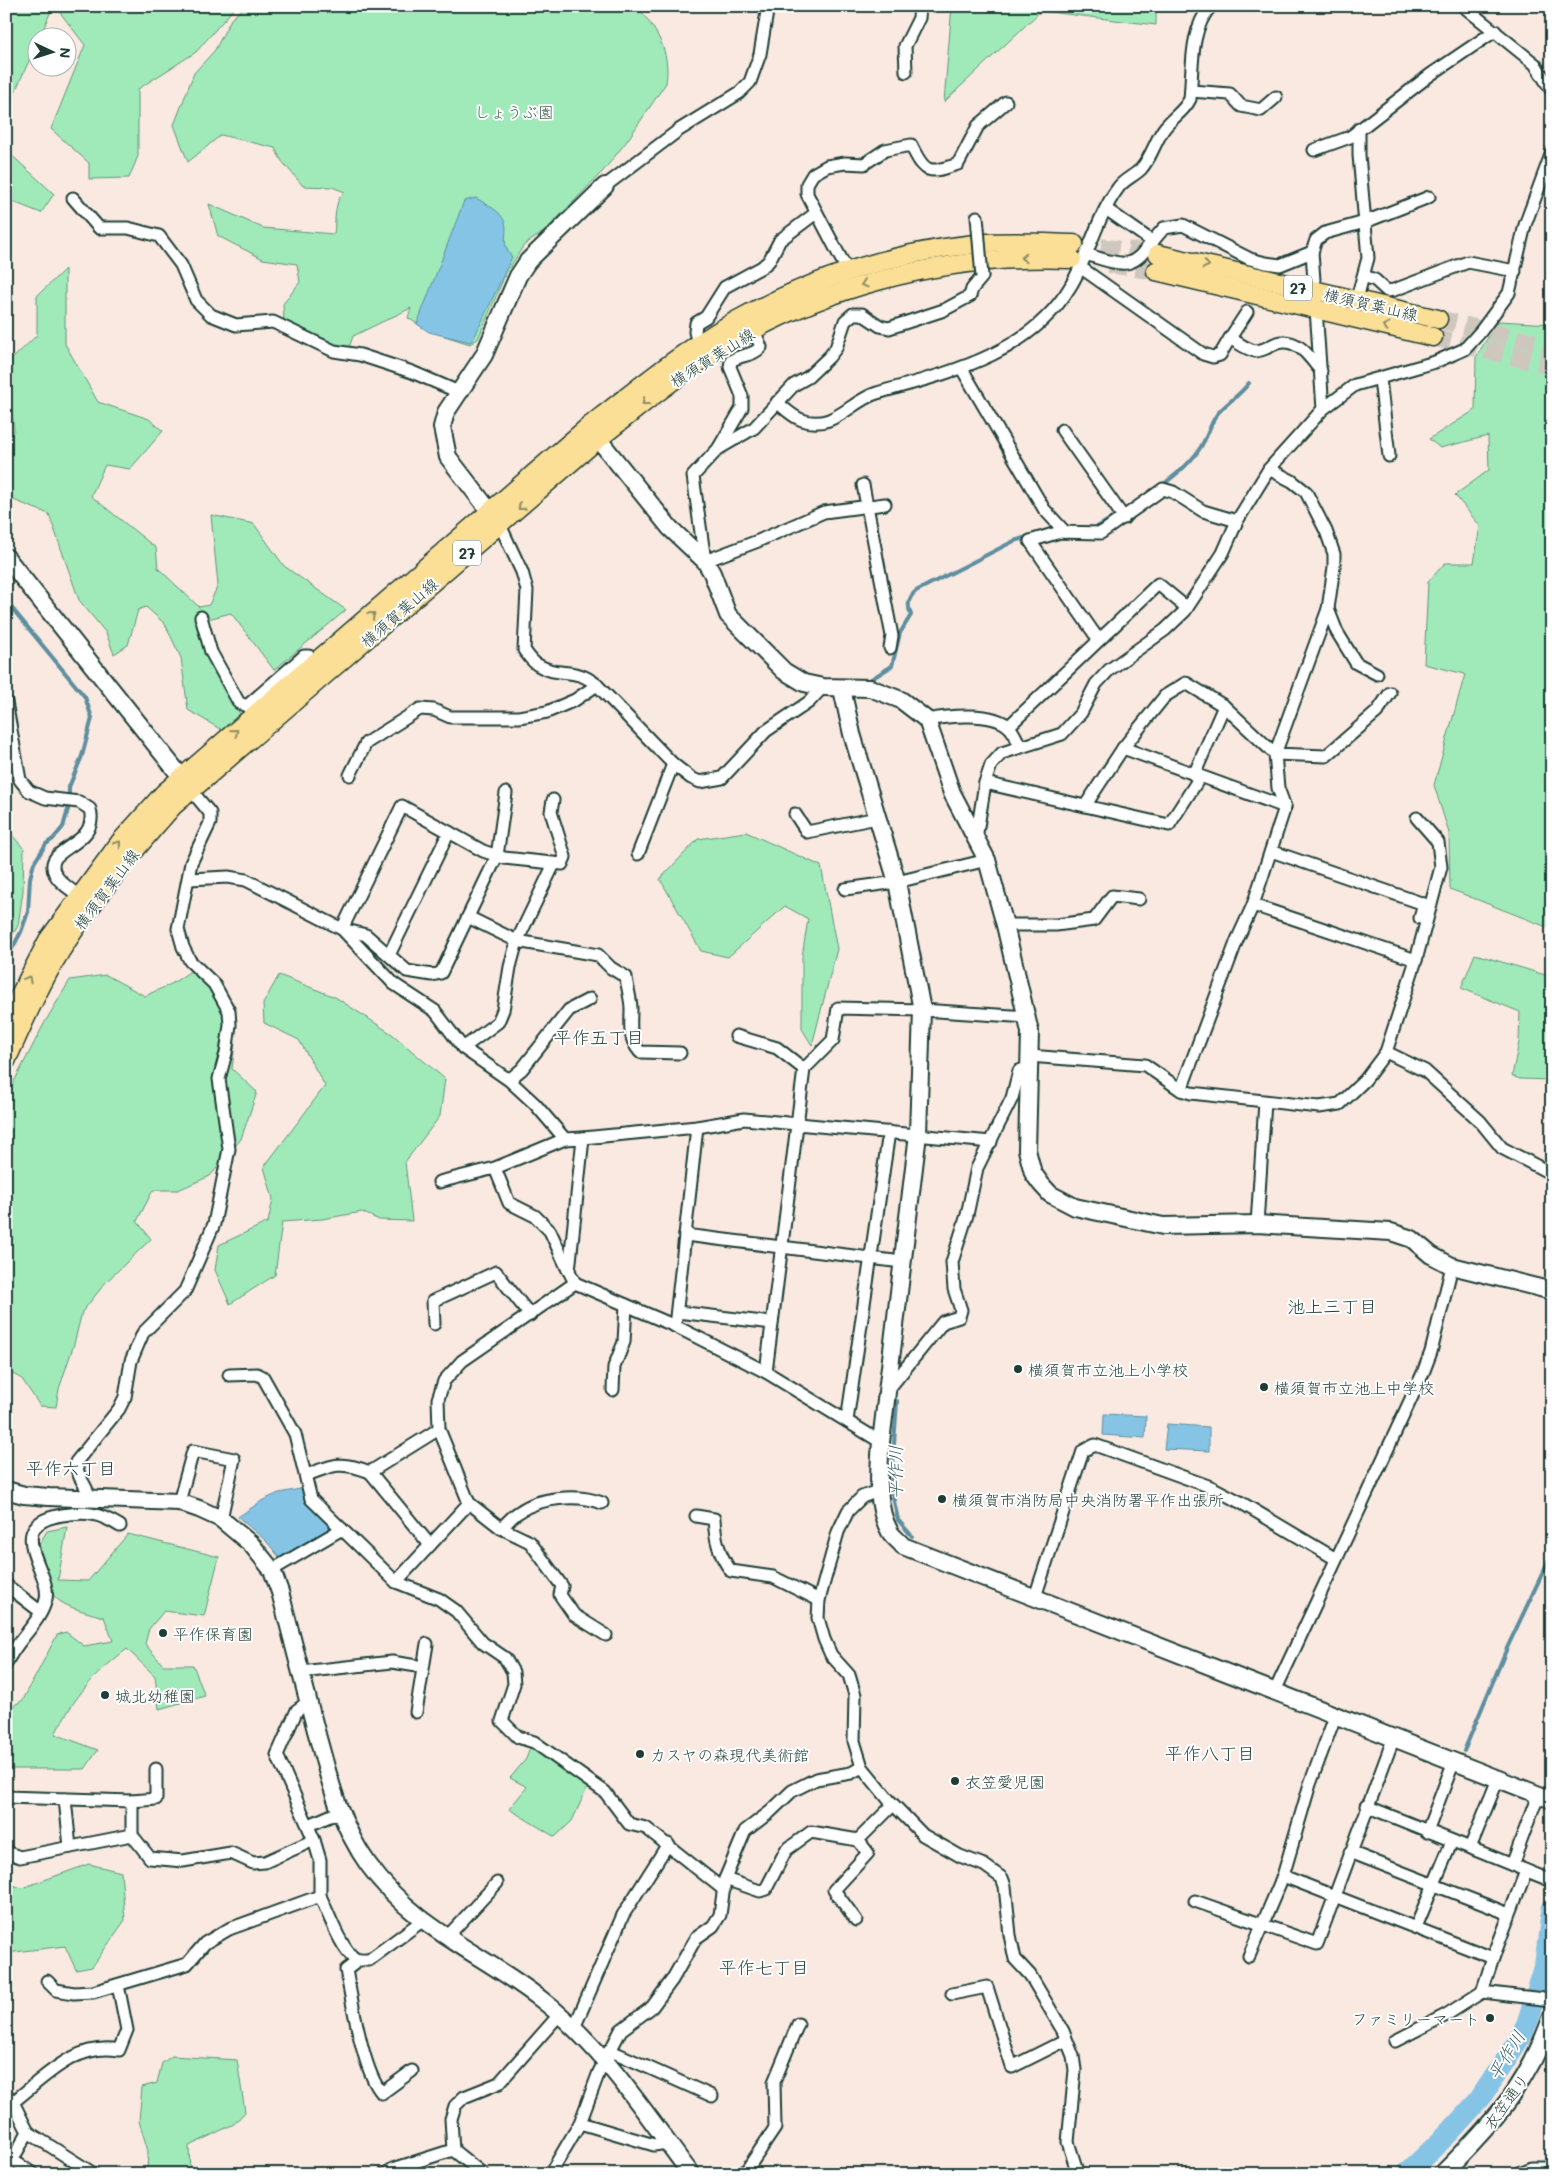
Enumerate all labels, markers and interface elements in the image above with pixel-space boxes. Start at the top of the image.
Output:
north arrow [28,28,78,78]
text: N [56,47,75,59]
park label: しょうぶ園 [474,101,554,122]
one-way arrow [1019,253,1027,263]
one-way arrow [1201,260,1209,270]
road number: 27 [1284,276,1312,300]
one-way arrow [860,278,868,288]
street label: 横須賀葉山線 [1322,283,1420,325]
one-way arrow [1381,321,1390,332]
street label: 横須賀葉山線 [666,323,758,391]
one-way arrow [642,396,651,404]
one-way arrow [517,501,526,510]
road number: 27 [453,540,481,566]
street label: 横須賀葉山線 [356,573,442,651]
one-way arrow [366,612,375,621]
one-way arrow [230,729,239,738]
one-way arrow [113,841,122,850]
street label: 横須賀葉山線 [69,844,143,934]
one-way arrow [21,975,31,984]
district label: 平作五丁目 [554,1025,644,1049]
district label: 池上三丁目 [1287,1294,1377,1318]
place label: 横須賀市立池上小学校 [1028,1359,1188,1380]
marker: 横須賀市立池上小学校 [1012,1363,1024,1375]
place label: 横須賀市立池上中学校 [1274,1377,1434,1398]
marker: 横須賀市立池上中学校 [1258,1381,1270,1393]
water label: 平作川 [883,1445,907,1499]
district label: 平作六丁目 [26,1456,116,1480]
place label: 横須賀市消防局中央消防署平作出張所 [952,1489,1224,1510]
marker: 横須賀市消防局中央消防署平作出張所 [936,1493,948,1505]
place label: 平作保育園 [173,1623,253,1644]
marker: 平作保育園 [157,1627,169,1639]
place label: 城北幼稚園 [115,1685,195,1706]
marker: 城北幼稚園 [99,1689,111,1701]
district label: 平作八丁目 [1165,1741,1255,1765]
place label: カスヤの森現代美術館 [650,1744,809,1765]
marker: カスヤの森現代美術館 [634,1748,646,1760]
place label: 衣笠愛児園 [965,1771,1045,1792]
marker: 衣笠愛児園 [949,1775,961,1787]
district label: 平作七丁目 [719,1955,809,1979]
place label: ファミリーマート [1352,2008,1480,2029]
marker: ファミリーマート [1484,2012,1496,2024]
water label: 平作川 [1482,2026,1530,2084]
street label: 衣笠通り [1479,2069,1533,2133]

